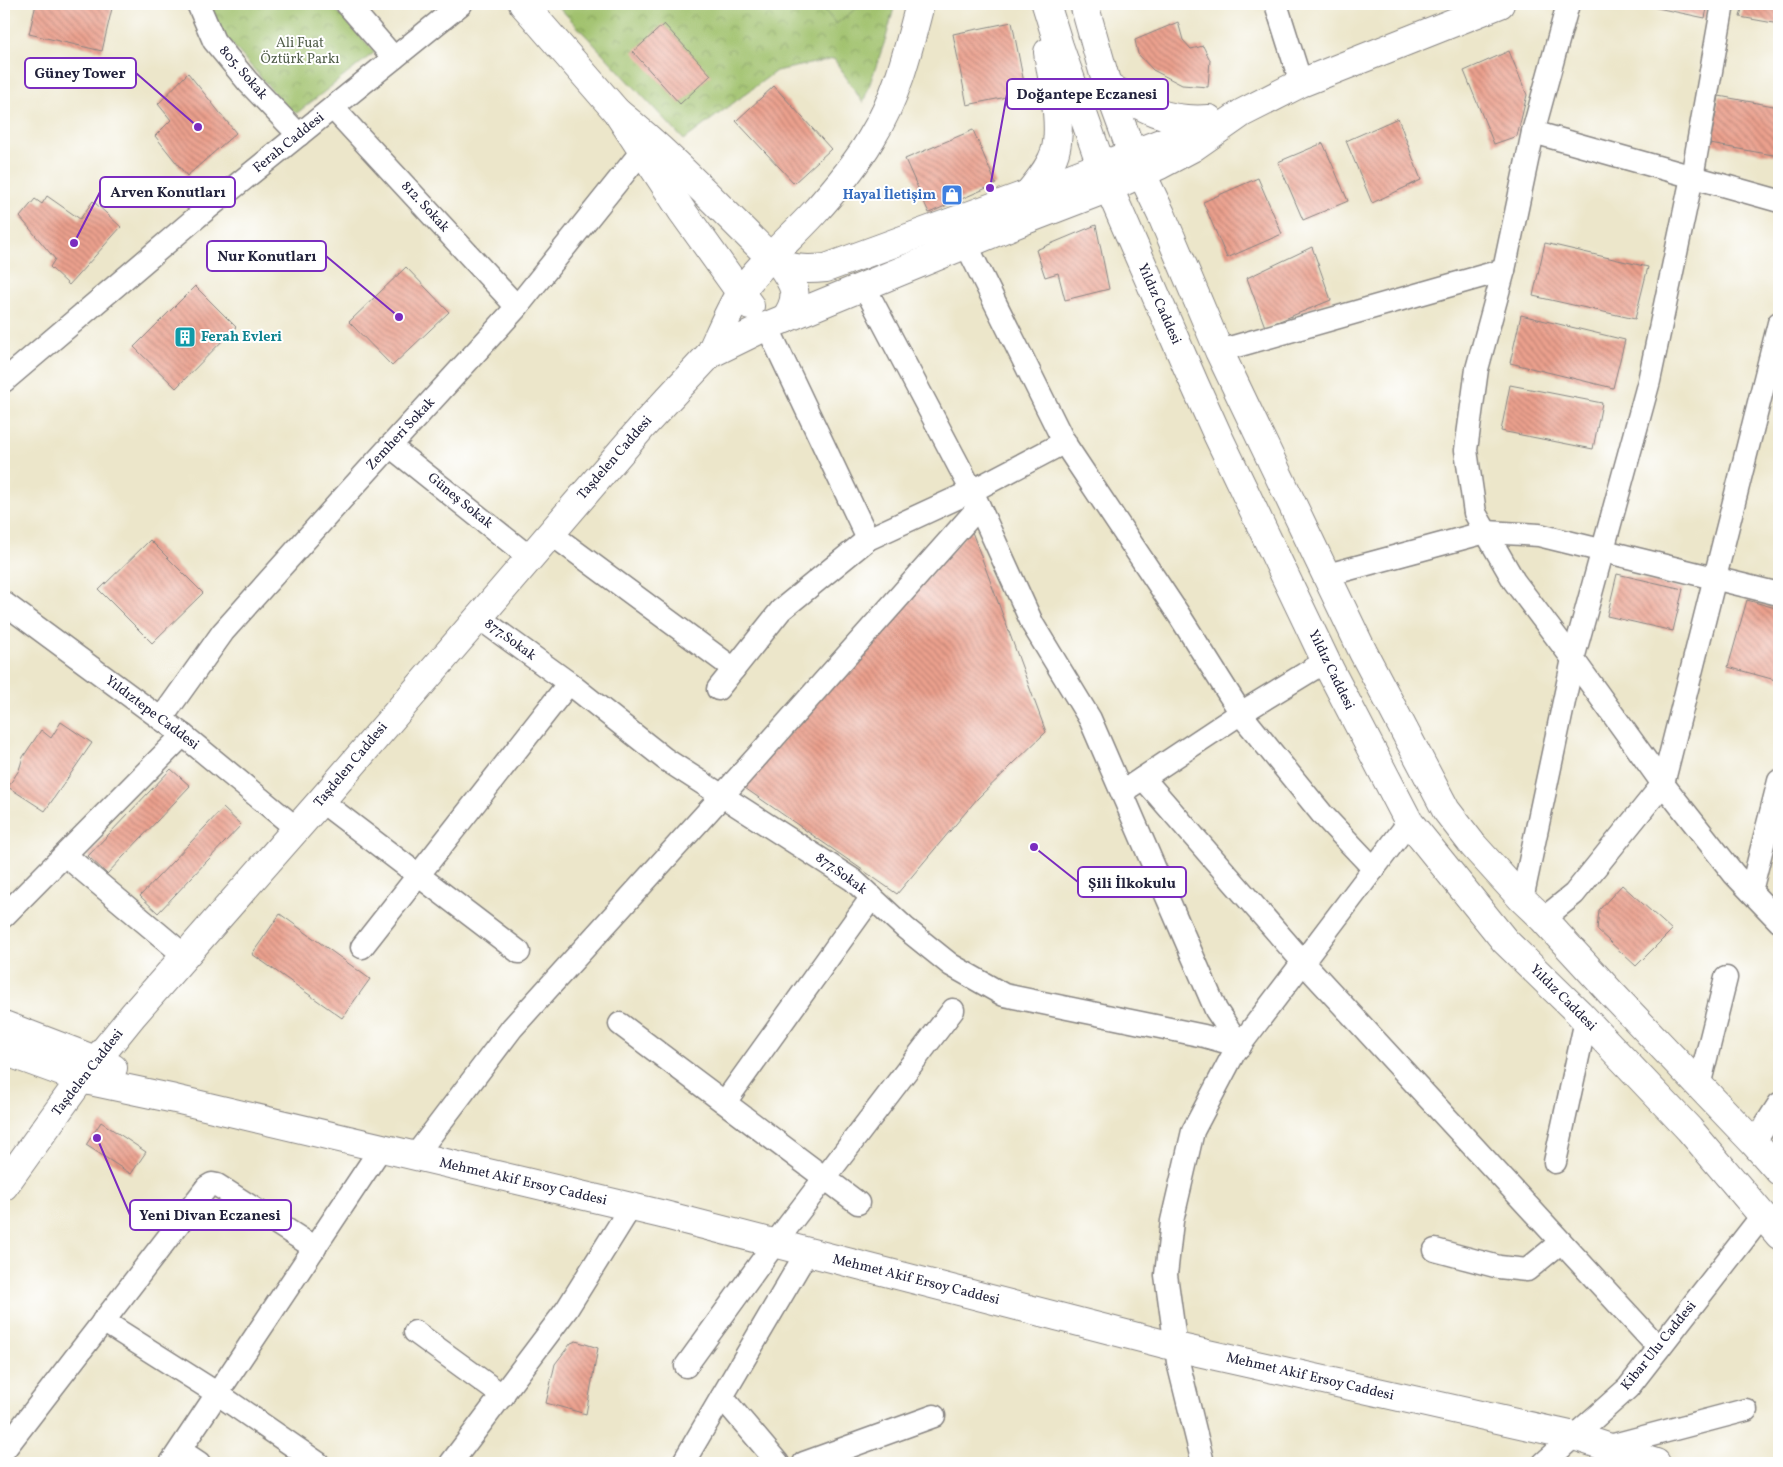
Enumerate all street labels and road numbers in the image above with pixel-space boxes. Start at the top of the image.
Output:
street label: 805. Sokak [214,42,272,104]
street label: Ferah Caddesi [249,108,329,178]
street label: 812. Sokak [396,177,454,237]
street label: Yıldız Caddesi [1133,260,1185,348]
street label: Zemheri Sokak [362,393,440,474]
street label: Taşdelen Caddesi [573,412,657,504]
street label: Güneş Sokak [423,469,497,534]
street label: 877.Sokak [480,615,540,665]
street label: Yıldız Caddesi [1303,627,1359,713]
street label: Yıldıztepe Caddesi [101,671,203,755]
street label: Taşdelen Caddesi [310,718,392,812]
street label: 877.Sokak [811,849,871,899]
street label: Yıldız Caddesi [1526,961,1600,1035]
street label: Taşdelen Caddesi [48,1026,128,1120]
street label: Mehmet Akif Ersoy Caddesi [437,1153,609,1211]
street label: Mehmet Akif Ersoy Caddesi [831,1250,1001,1310]
street label: Kibar Ulu Caddesi [1617,1297,1701,1395]
street label: Mehmet Akif Ersoy Caddesi [1224,1348,1396,1406]

